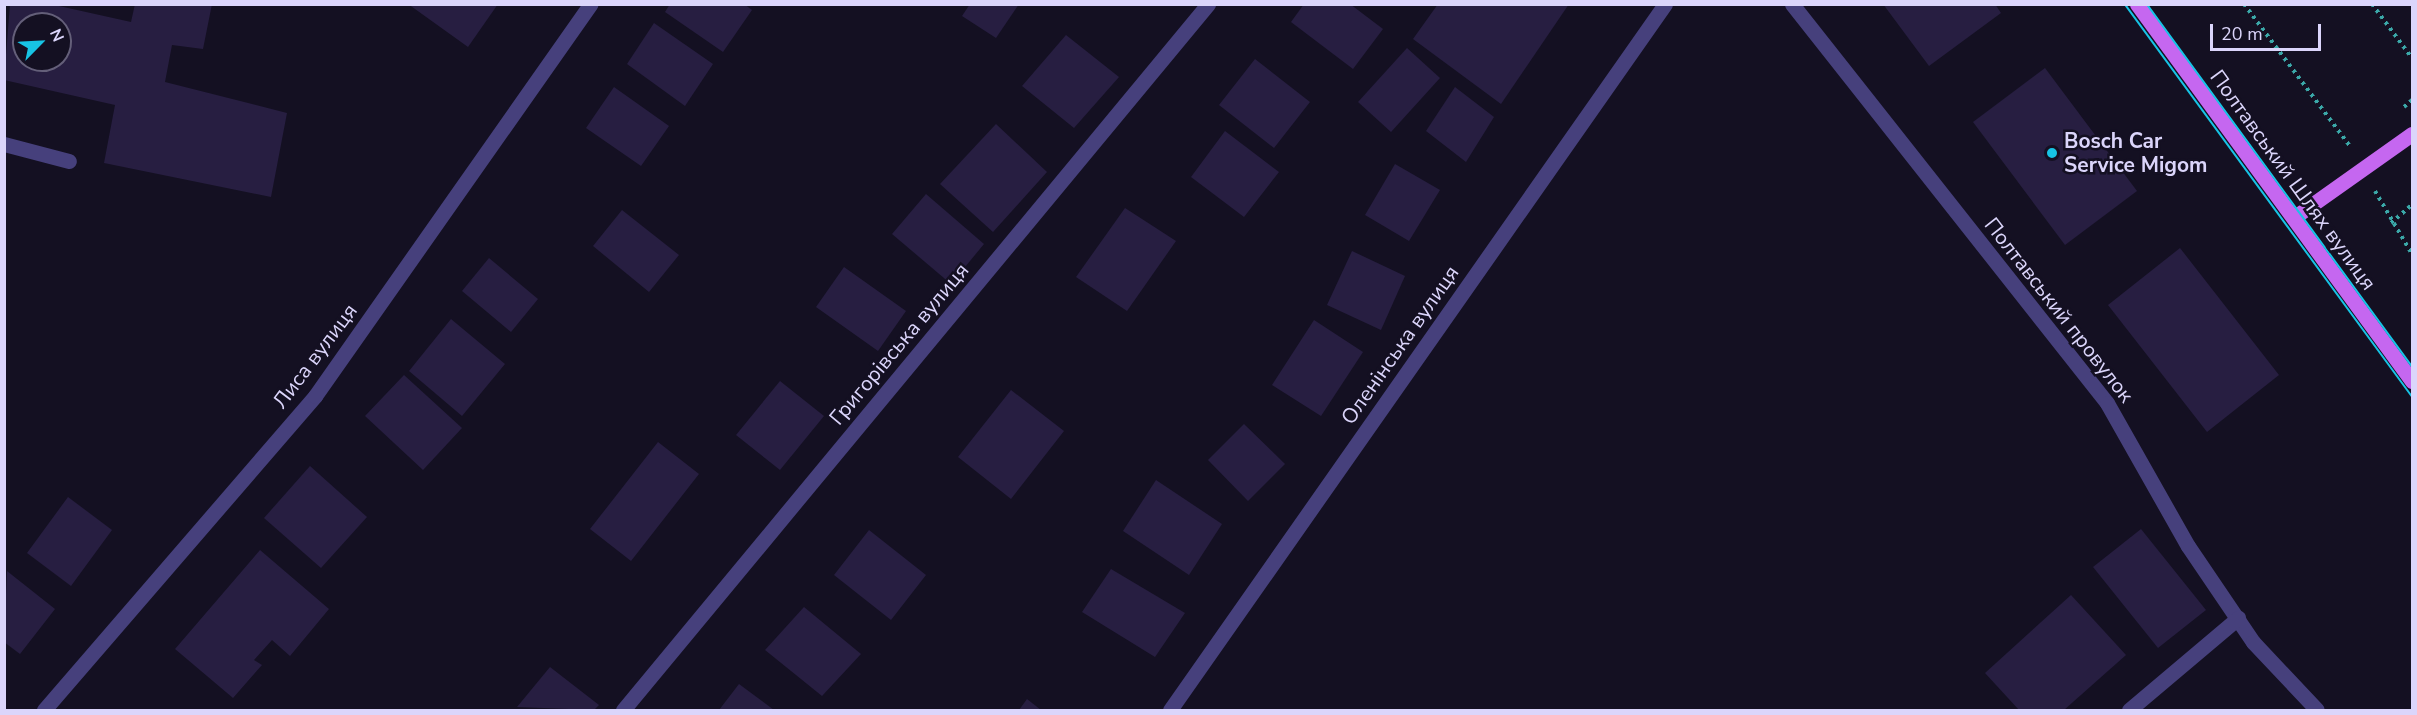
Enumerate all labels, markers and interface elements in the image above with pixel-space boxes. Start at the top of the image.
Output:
north arrow [12,12,72,72]
scale bar [2213,12,2324,50]
text: 20 m [2221,22,2263,46]
text: N [44,26,69,45]
street label: Полтавський Шлях вулиця [2205,65,2381,295]
place label: Bosch Car Service Migom [2064,128,2207,178]
marker: Bosch Car Service Migom [2045,146,2059,160]
street label: Полтавський провулок [1979,213,2139,407]
street label: Григорівська вулиця [824,258,974,430]
street label: Оленінська вулиця [1336,261,1464,429]
street label: Лиса вулиця [267,299,363,413]

